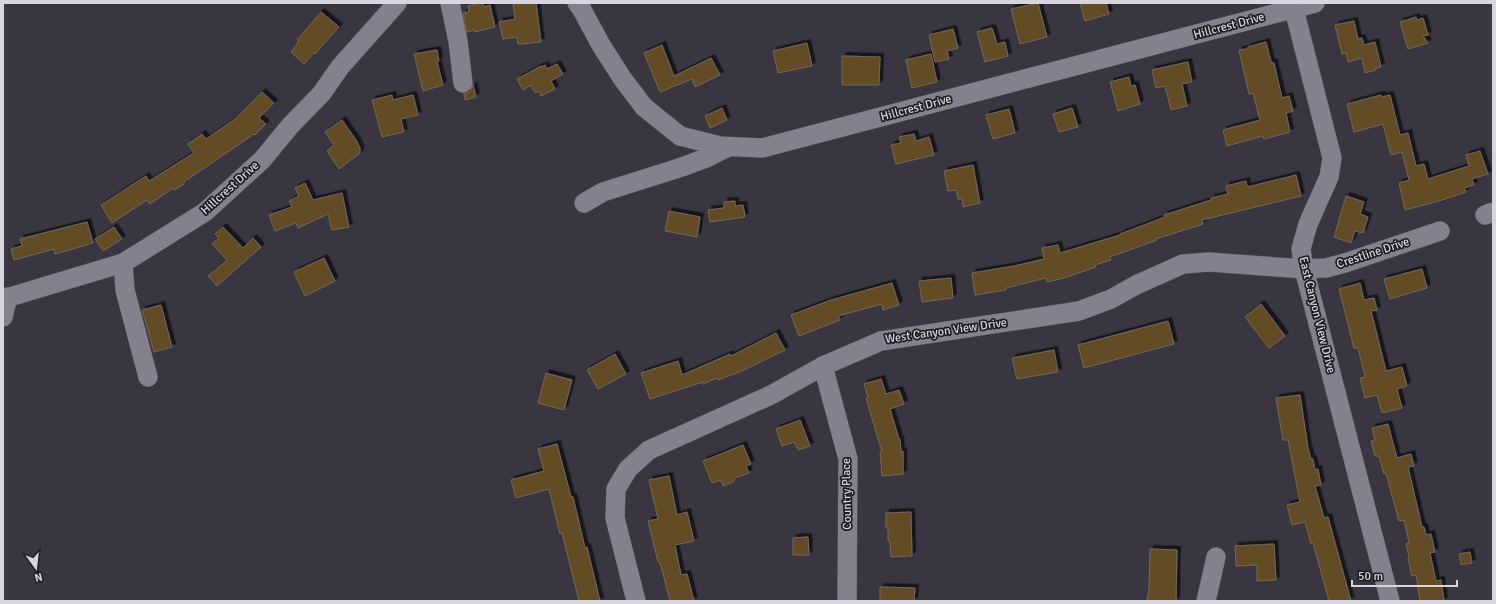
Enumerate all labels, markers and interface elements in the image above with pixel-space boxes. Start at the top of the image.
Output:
street label: Hillcrest Drive [1192,9,1266,43]
street label: Hillcrest Drive [879,91,953,125]
street label: Hillcrest Drive [198,158,262,218]
street label: Crestline Drive [1335,234,1411,272]
street label: East Canyon View Drive [1295,255,1339,375]
street label: West Canyon View Drive [884,315,1008,347]
street label: Country Place [839,458,855,530]
north arrow [16,548,56,588]
scale bar [1352,562,1457,588]
text: 50 m [1358,569,1383,584]
text: N [33,570,44,584]

